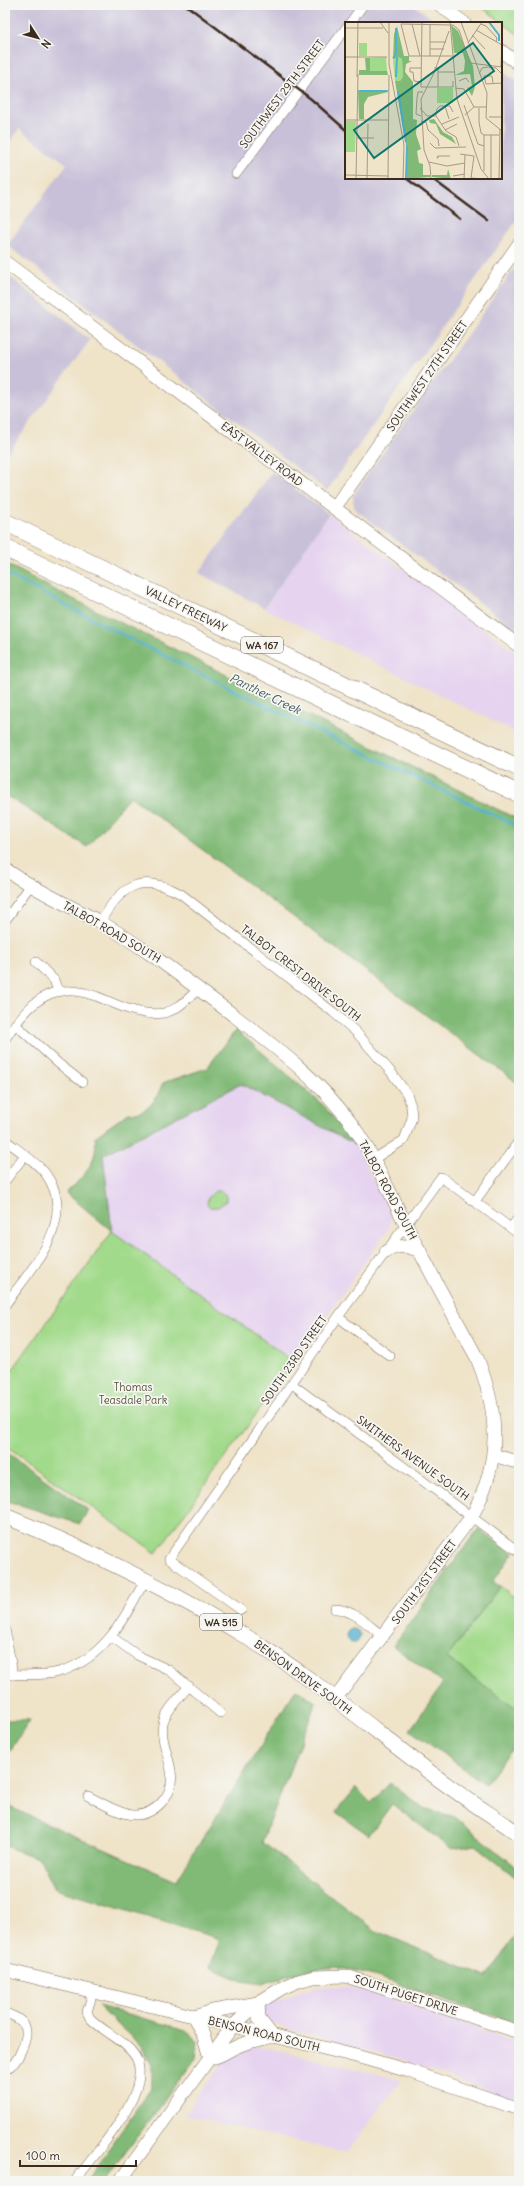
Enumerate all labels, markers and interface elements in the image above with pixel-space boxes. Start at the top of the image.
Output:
north arrow [18,18,58,58]
inset map [345,22,502,179]
text: N [38,37,54,51]
street label: SOUTHWEST 29TH STREET [237,37,328,151]
street label: SOUTHWEST 27TH STREET [383,318,471,434]
street label: EAST VALLEY ROAD [218,419,306,490]
street label: VALLEY FREEWAY [143,583,229,635]
road number: WA 167 [241,637,283,653]
water label: Panther Creek [227,670,304,718]
street label: TALBOT ROAD SOUTH [61,898,164,966]
street label: TALBOT CREST DRIVE SOUTH [238,922,364,1024]
street label: TALBOT ROAD SOUTH [356,1138,420,1242]
street label: SOUTH 23RD STREET [258,1313,330,1407]
park label: Thomas Teasdale Park [99,1380,168,1407]
street label: SMITHERS AVENUE SOUTH [354,1412,472,1504]
street label: SOUTH 21ST STREET [389,1537,459,1627]
road number: WA 515 [200,1614,242,1630]
street label: BENSON DRIVE SOUTH [251,1637,355,1717]
street label: SOUTH PUGET DRIVE [352,1972,460,2018]
street label: BENSON ROAD SOUTH [207,2013,322,2055]
scale bar [20,2142,136,2168]
text: 100 m [26,2148,60,2163]

